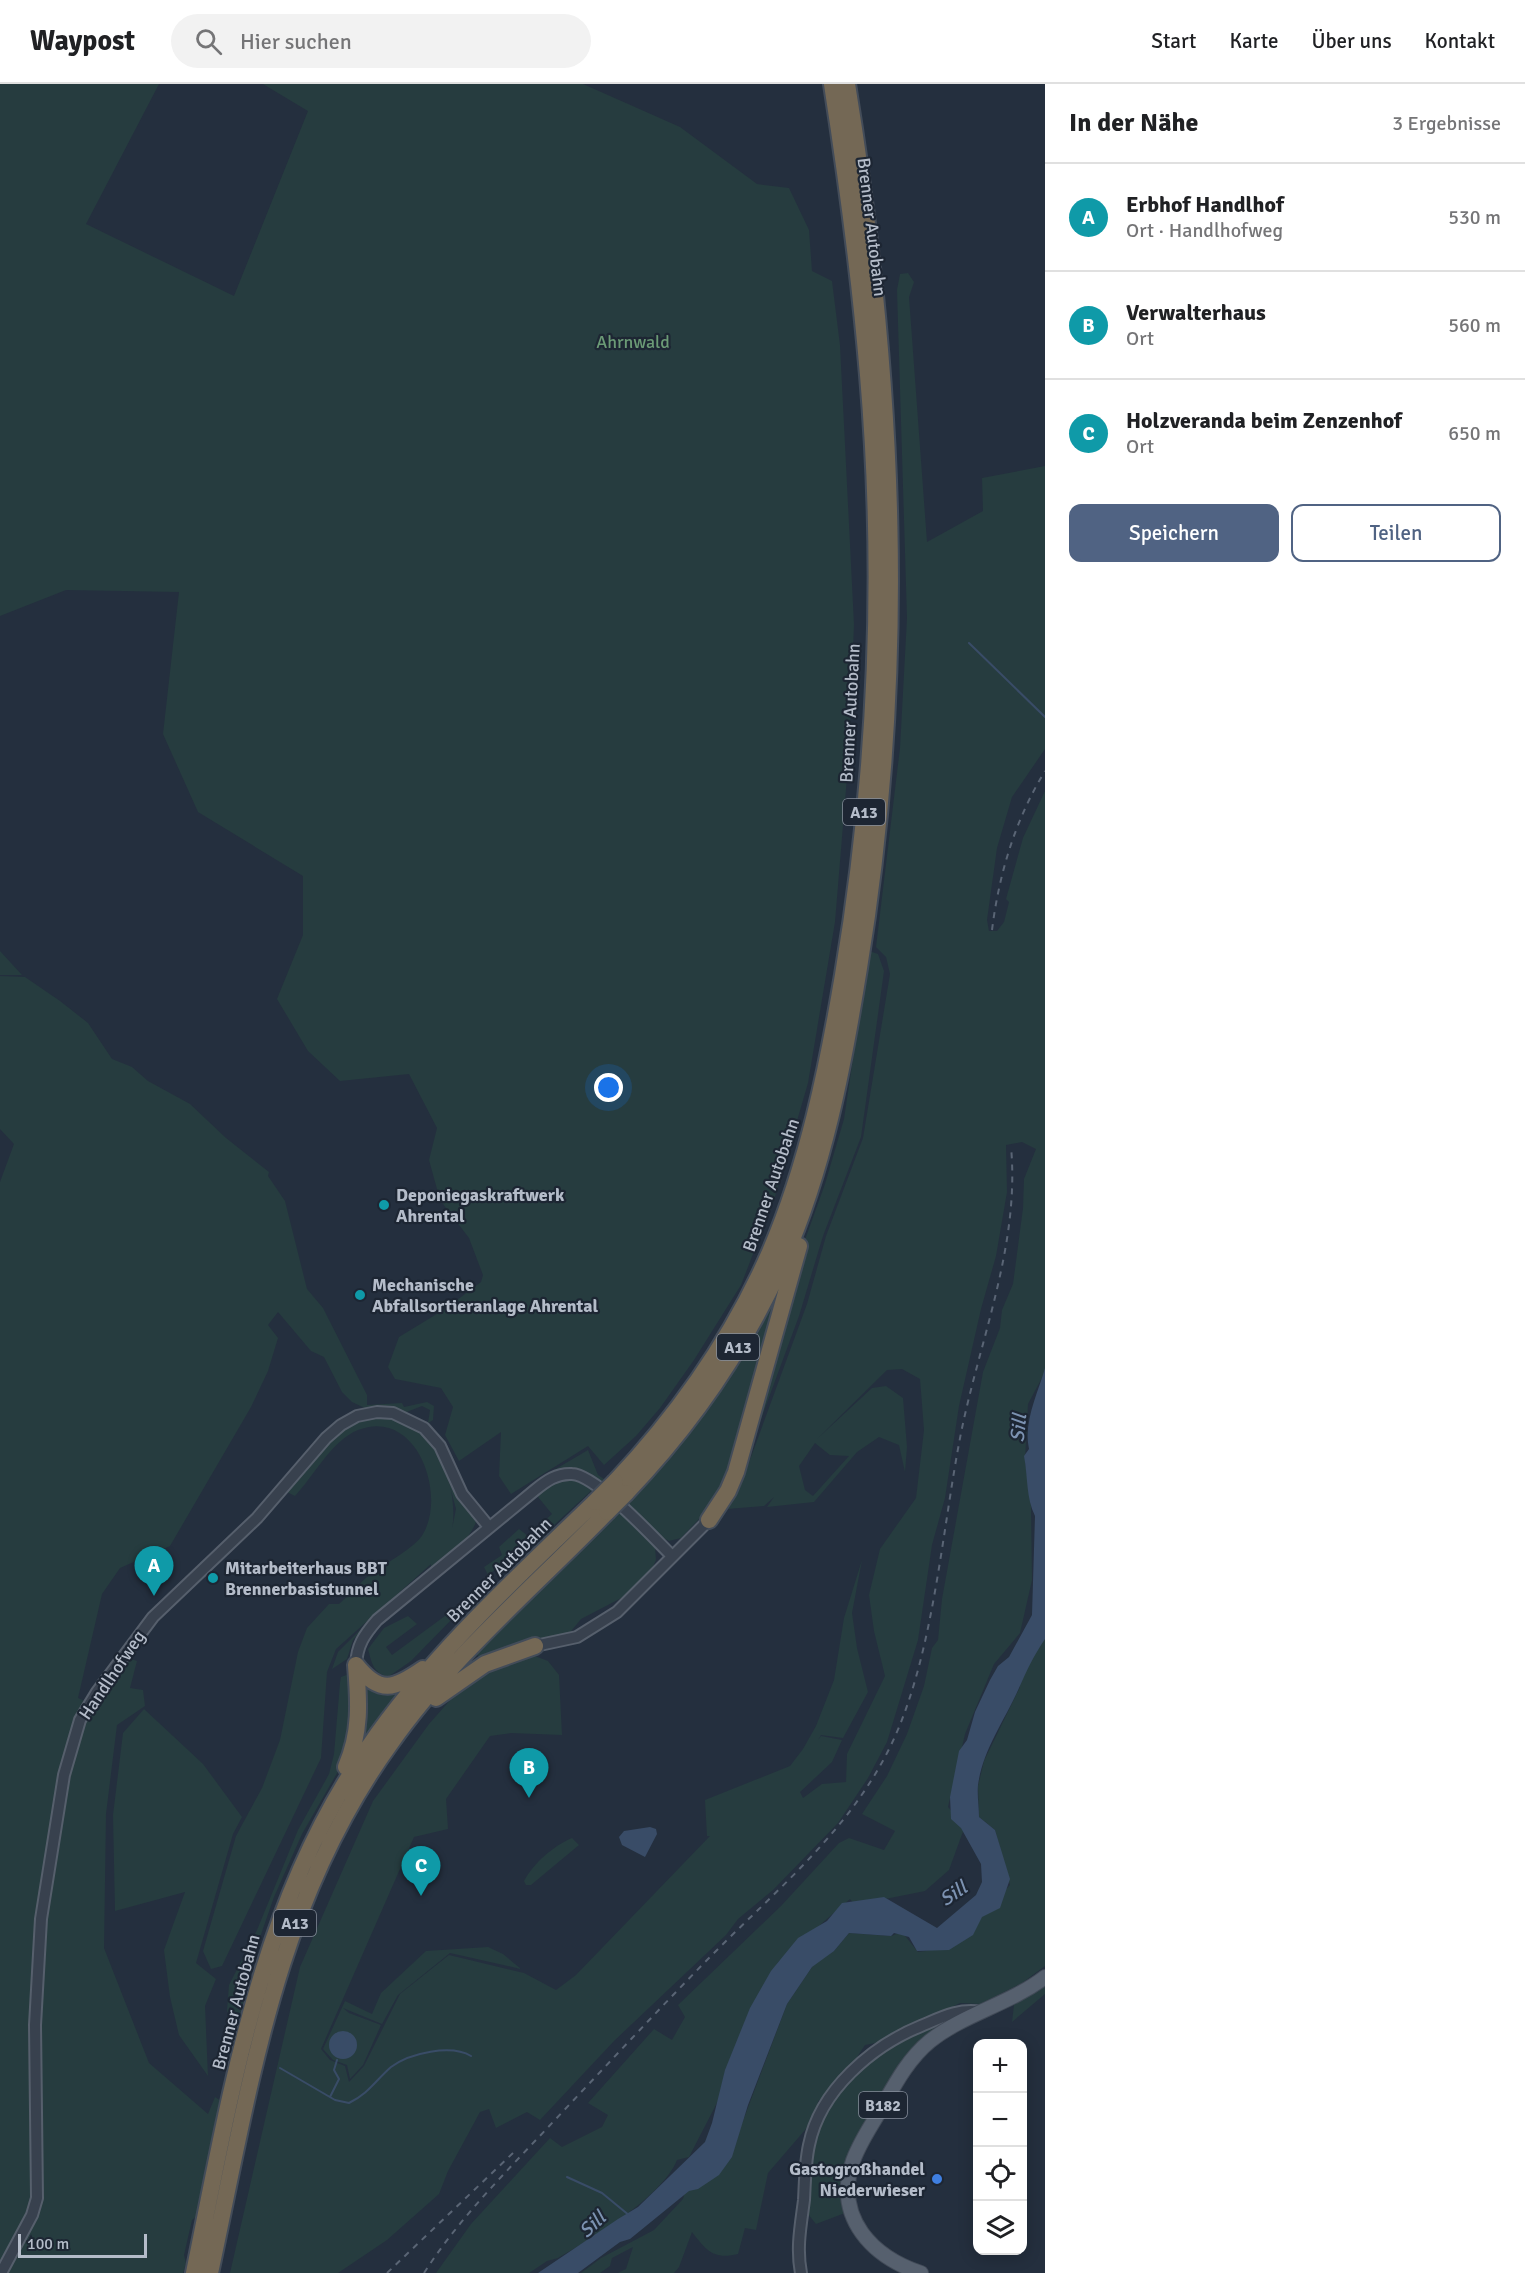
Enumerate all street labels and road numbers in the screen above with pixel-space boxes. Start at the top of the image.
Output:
street label: Brenner Autobahn [853,156,891,298]
street label: Brenner Autobahn [835,643,865,783]
road number: A13 [843,799,885,825]
street label: Brenner Autobahn [738,1115,804,1255]
road number: A13 [717,1334,759,1360]
street label: Brenner Autobahn [442,1513,556,1627]
street label: Handlhofweg [74,1626,150,1724]
road number: A13 [274,1910,316,1936]
street label: Brenner Autobahn [207,1932,265,2072]
road number: B182 [859,2092,907,2118]

